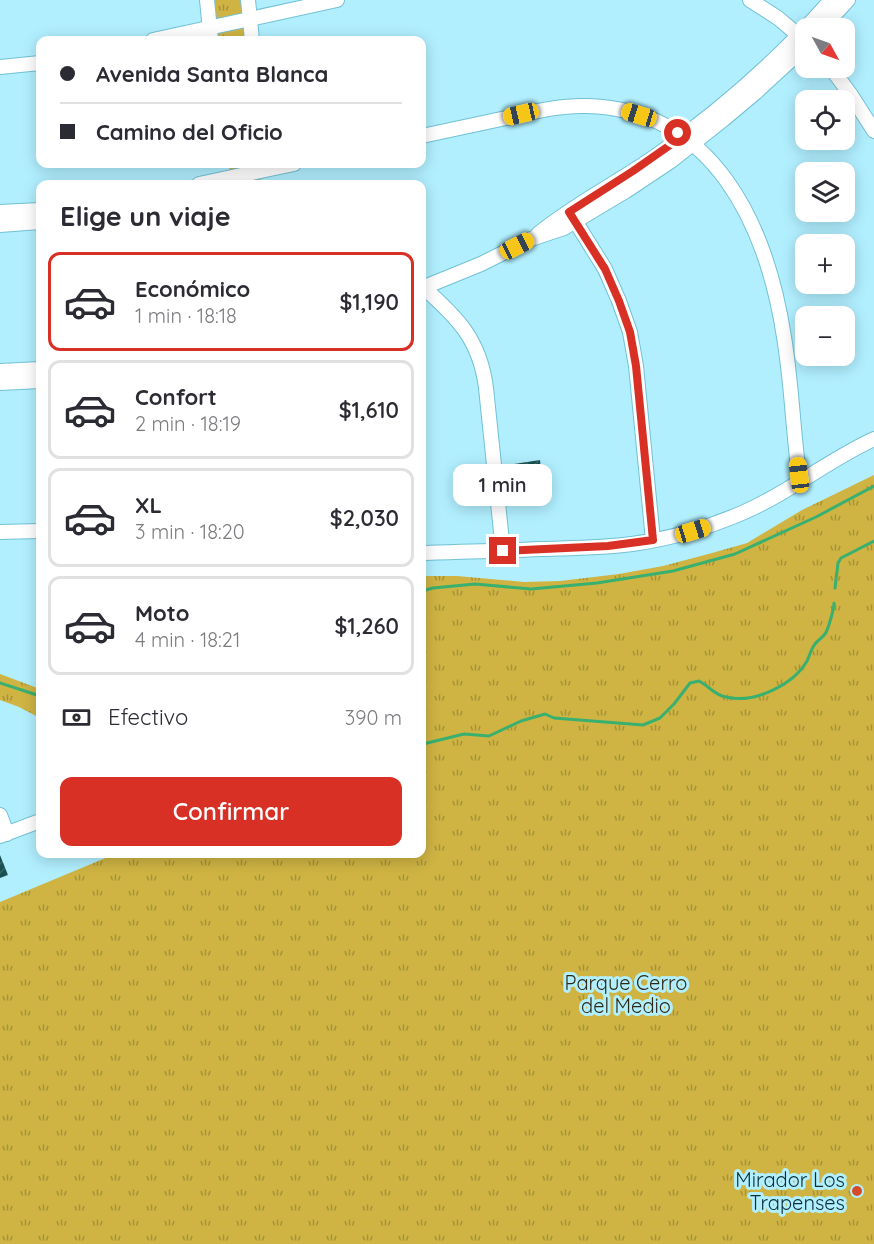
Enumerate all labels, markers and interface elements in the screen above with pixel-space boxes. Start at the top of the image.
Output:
north arrow [795,18,855,78]
map controls [795,18,855,366]
text: Avenida Santa Blanca [96,60,328,88]
button: locate [795,90,855,150]
car [501,101,541,127]
car [619,101,659,129]
text: Camino del Oficio [96,118,283,146]
route start [664,119,691,146]
button: layers [795,162,855,222]
text: Elige un viaje [60,199,231,233]
car [497,230,537,262]
button: + [795,234,855,294]
icon: car [63,275,117,329]
text: Económico [135,275,250,303]
text: $1,190 [339,288,399,316]
text: 1 min · 18:18 [135,303,237,328]
button: − [795,306,855,366]
icon: car [63,383,117,437]
text: Confort [135,383,217,411]
text: $1,610 [339,396,399,424]
text: 2 min · 18:19 [135,411,241,436]
car [788,456,810,494]
callout: 1 min [454,464,552,506]
text: 1 min [479,472,526,497]
icon: car [63,491,117,545]
text: XL [135,491,162,519]
text: $2,030 [330,504,399,532]
car [673,517,713,545]
text: 3 min · 18:20 [135,519,245,544]
route end [489,537,516,564]
icon: car [63,599,117,653]
text: Moto [135,599,189,627]
text: $1,260 [334,612,399,640]
text: 4 min · 18:21 [135,627,240,652]
icon: cash [60,701,93,734]
text: Efectivo [108,703,188,731]
text: 390 m [345,705,402,730]
button: Confirmar [60,777,402,846]
park label: Parque Cerro del Medio [565,970,687,1018]
place label: Mirador Los Trapenses [735,1167,845,1215]
marker: Mirador Los Trapenses [850,1184,864,1198]

